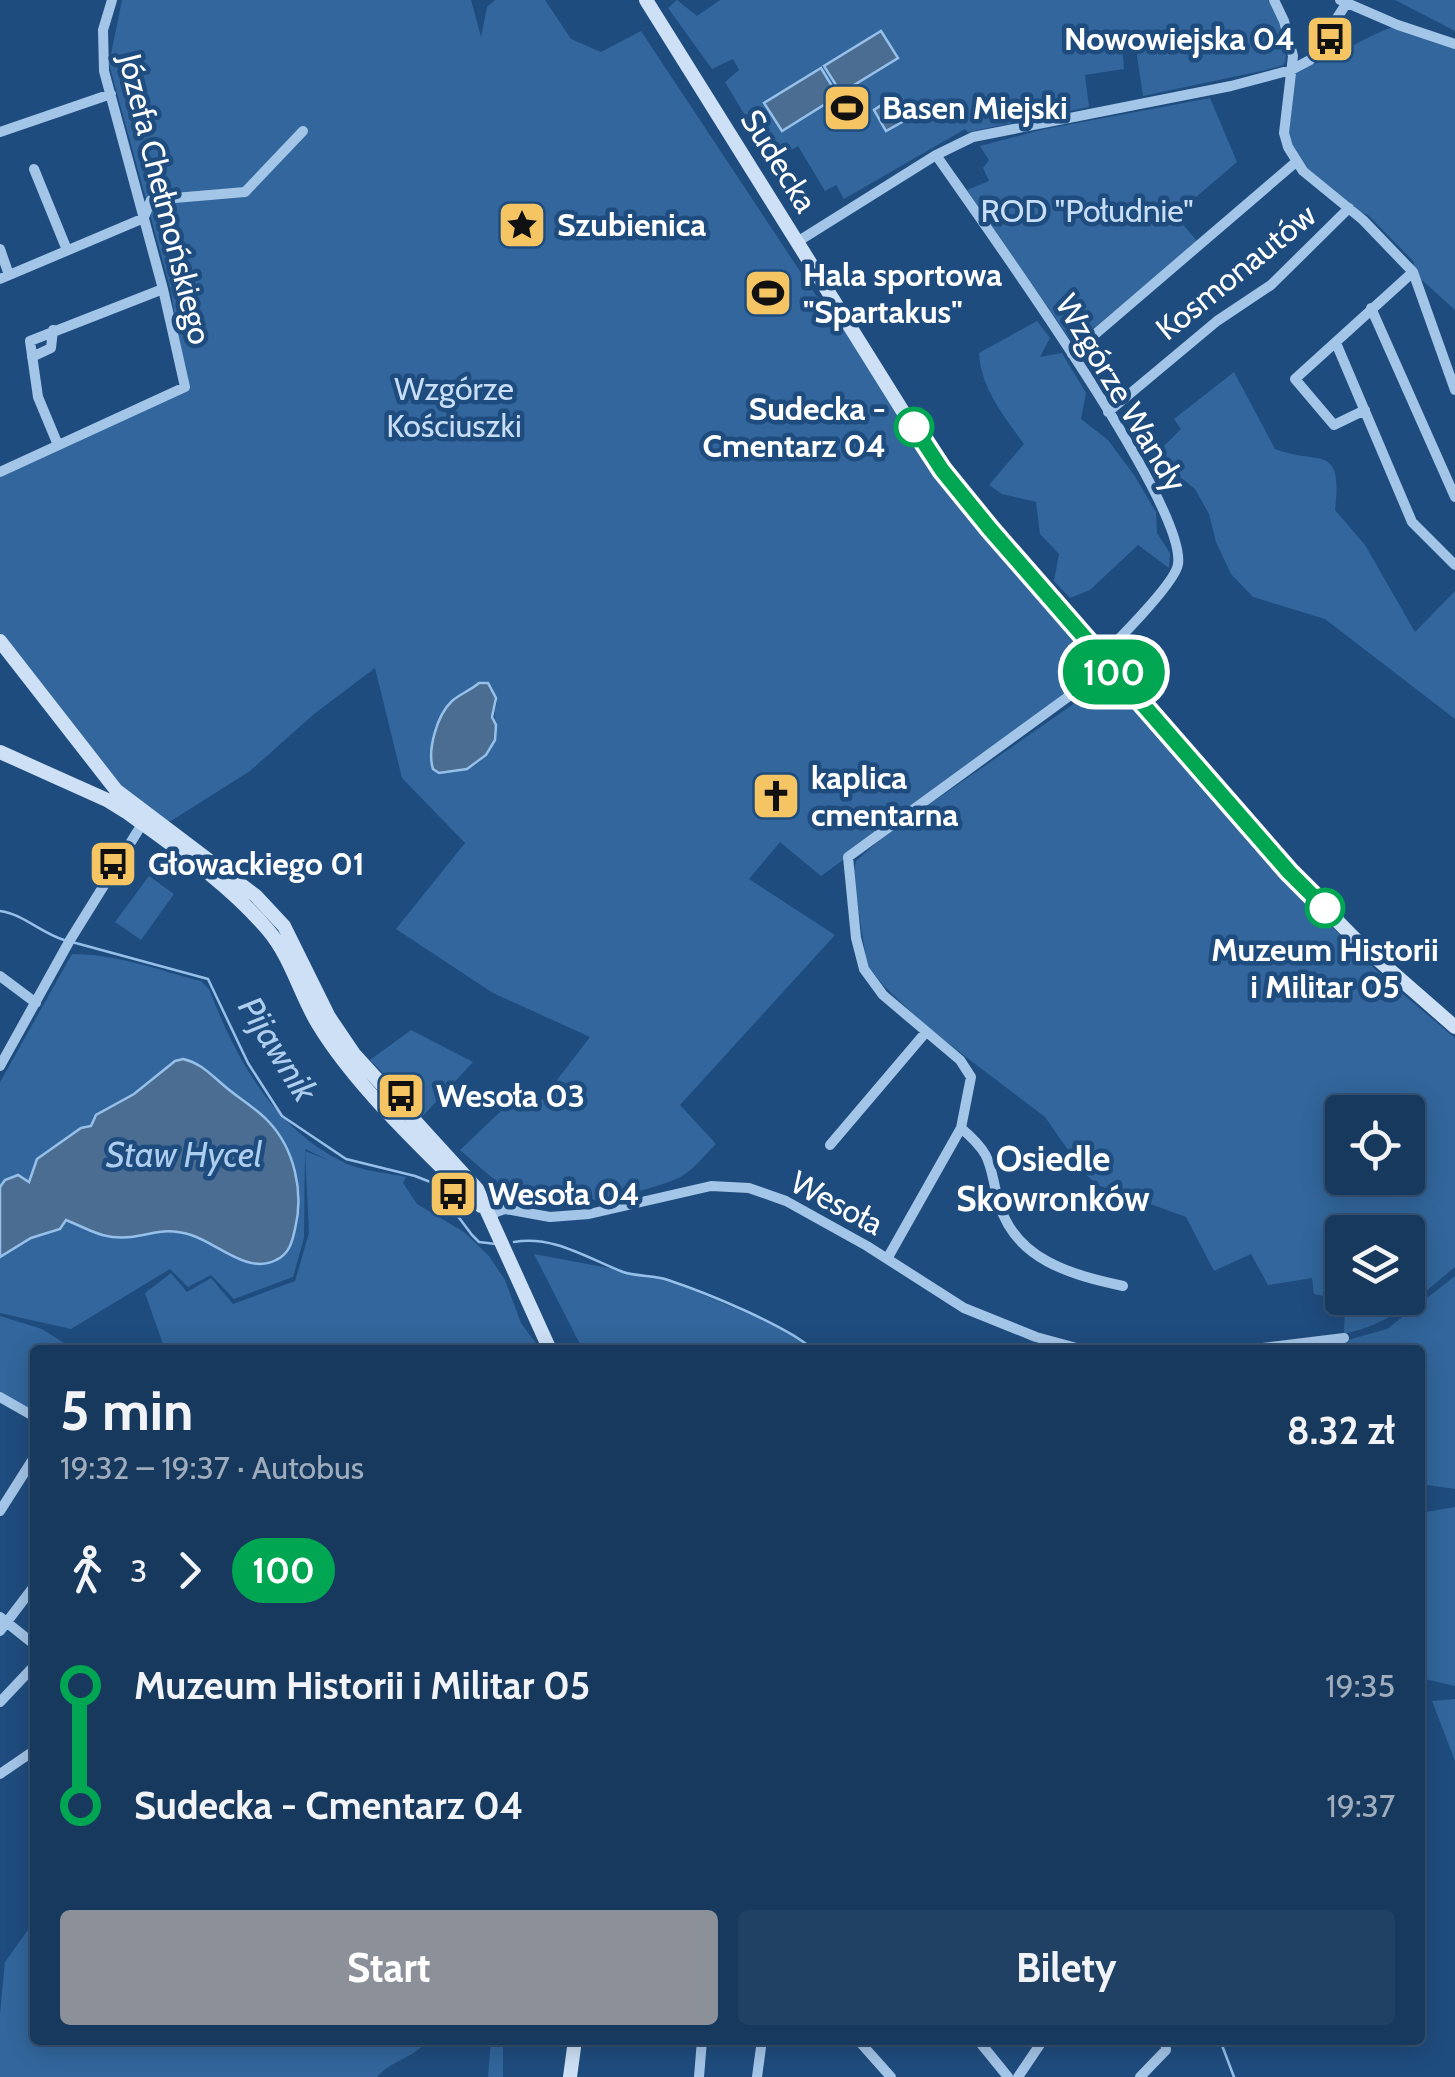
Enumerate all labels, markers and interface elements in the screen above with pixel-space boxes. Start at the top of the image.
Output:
bus stop icon: Nowowiejska 04 [1304,13,1356,65]
place label: Nowowiejska 04 [1064,19,1295,58]
street label: Józefa Chełmońskiego [110,49,220,348]
sports icon: Basen Miejski [821,82,873,134]
place label: Basen Miejski [882,88,1068,127]
street label: Sudecka [733,102,826,220]
park label: ROD "Południe" [980,191,1194,230]
street label: Kosmonautów [1148,195,1324,348]
place icon: Szubienica [496,199,548,251]
place label: Szubienica [557,205,706,244]
place label: Hala sportowa "Spartakus" [803,255,1002,331]
sports icon: Hala sportowa "Spartakus" [742,267,794,319]
street label: Wzgórze Wandy [1047,287,1196,498]
park label: Wzgórze Kościuszki [386,369,522,445]
place label: Sudecka - Cmentarz 04 [702,389,886,465]
marker: Sudecka - Cmentarz 04 [895,408,933,446]
line badge: 100 [1056,640,1172,704]
text: 100 [1083,651,1145,694]
place label: kaplica cmentarna [811,758,958,834]
church icon: kaplica cmentarna [750,770,802,822]
bus stop icon: Głowackiego 01 [87,838,139,890]
place label: Głowackiego 01 [148,844,365,883]
marker: Muzeum Historii i Militar 05 [1306,889,1344,927]
place label: Muzeum Historii i Militar 05 [1211,930,1439,1006]
water label: Pijawnik [229,988,328,1110]
bus stop icon: Wesoła 03 [375,1070,427,1122]
place label: Wesoła 03 [436,1076,585,1115]
map controls [1325,1095,1425,1315]
button: locate [1325,1095,1425,1195]
water label: Staw Hycel [106,1133,263,1176]
district label: Osiedle Skowronków [956,1137,1150,1220]
street label: Wesoła [784,1162,891,1243]
bus stop icon: Wesoła 04 [427,1168,479,1220]
place label: Wesoła 04 [488,1174,640,1213]
button: layers [1325,1215,1425,1315]
text: 5 min [60,1377,193,1444]
text: 8.32 zł [1287,1407,1395,1454]
text: 19:32 – 19:37 · Autobus [60,1448,364,1487]
icon: walk [60,1543,115,1598]
icon: forward [162,1543,217,1598]
text: 100 [252,1549,315,1592]
text: 3 [130,1551,147,1590]
text: Muzeum Historii i Militar 05 [134,1662,590,1709]
text: 19:35 [1325,1666,1395,1705]
text: Sudecka - Cmentarz 04 [134,1782,523,1829]
text: 19:37 [1326,1786,1395,1825]
button: Start [60,1910,718,2025]
button: Bilety [738,1910,1395,2025]

